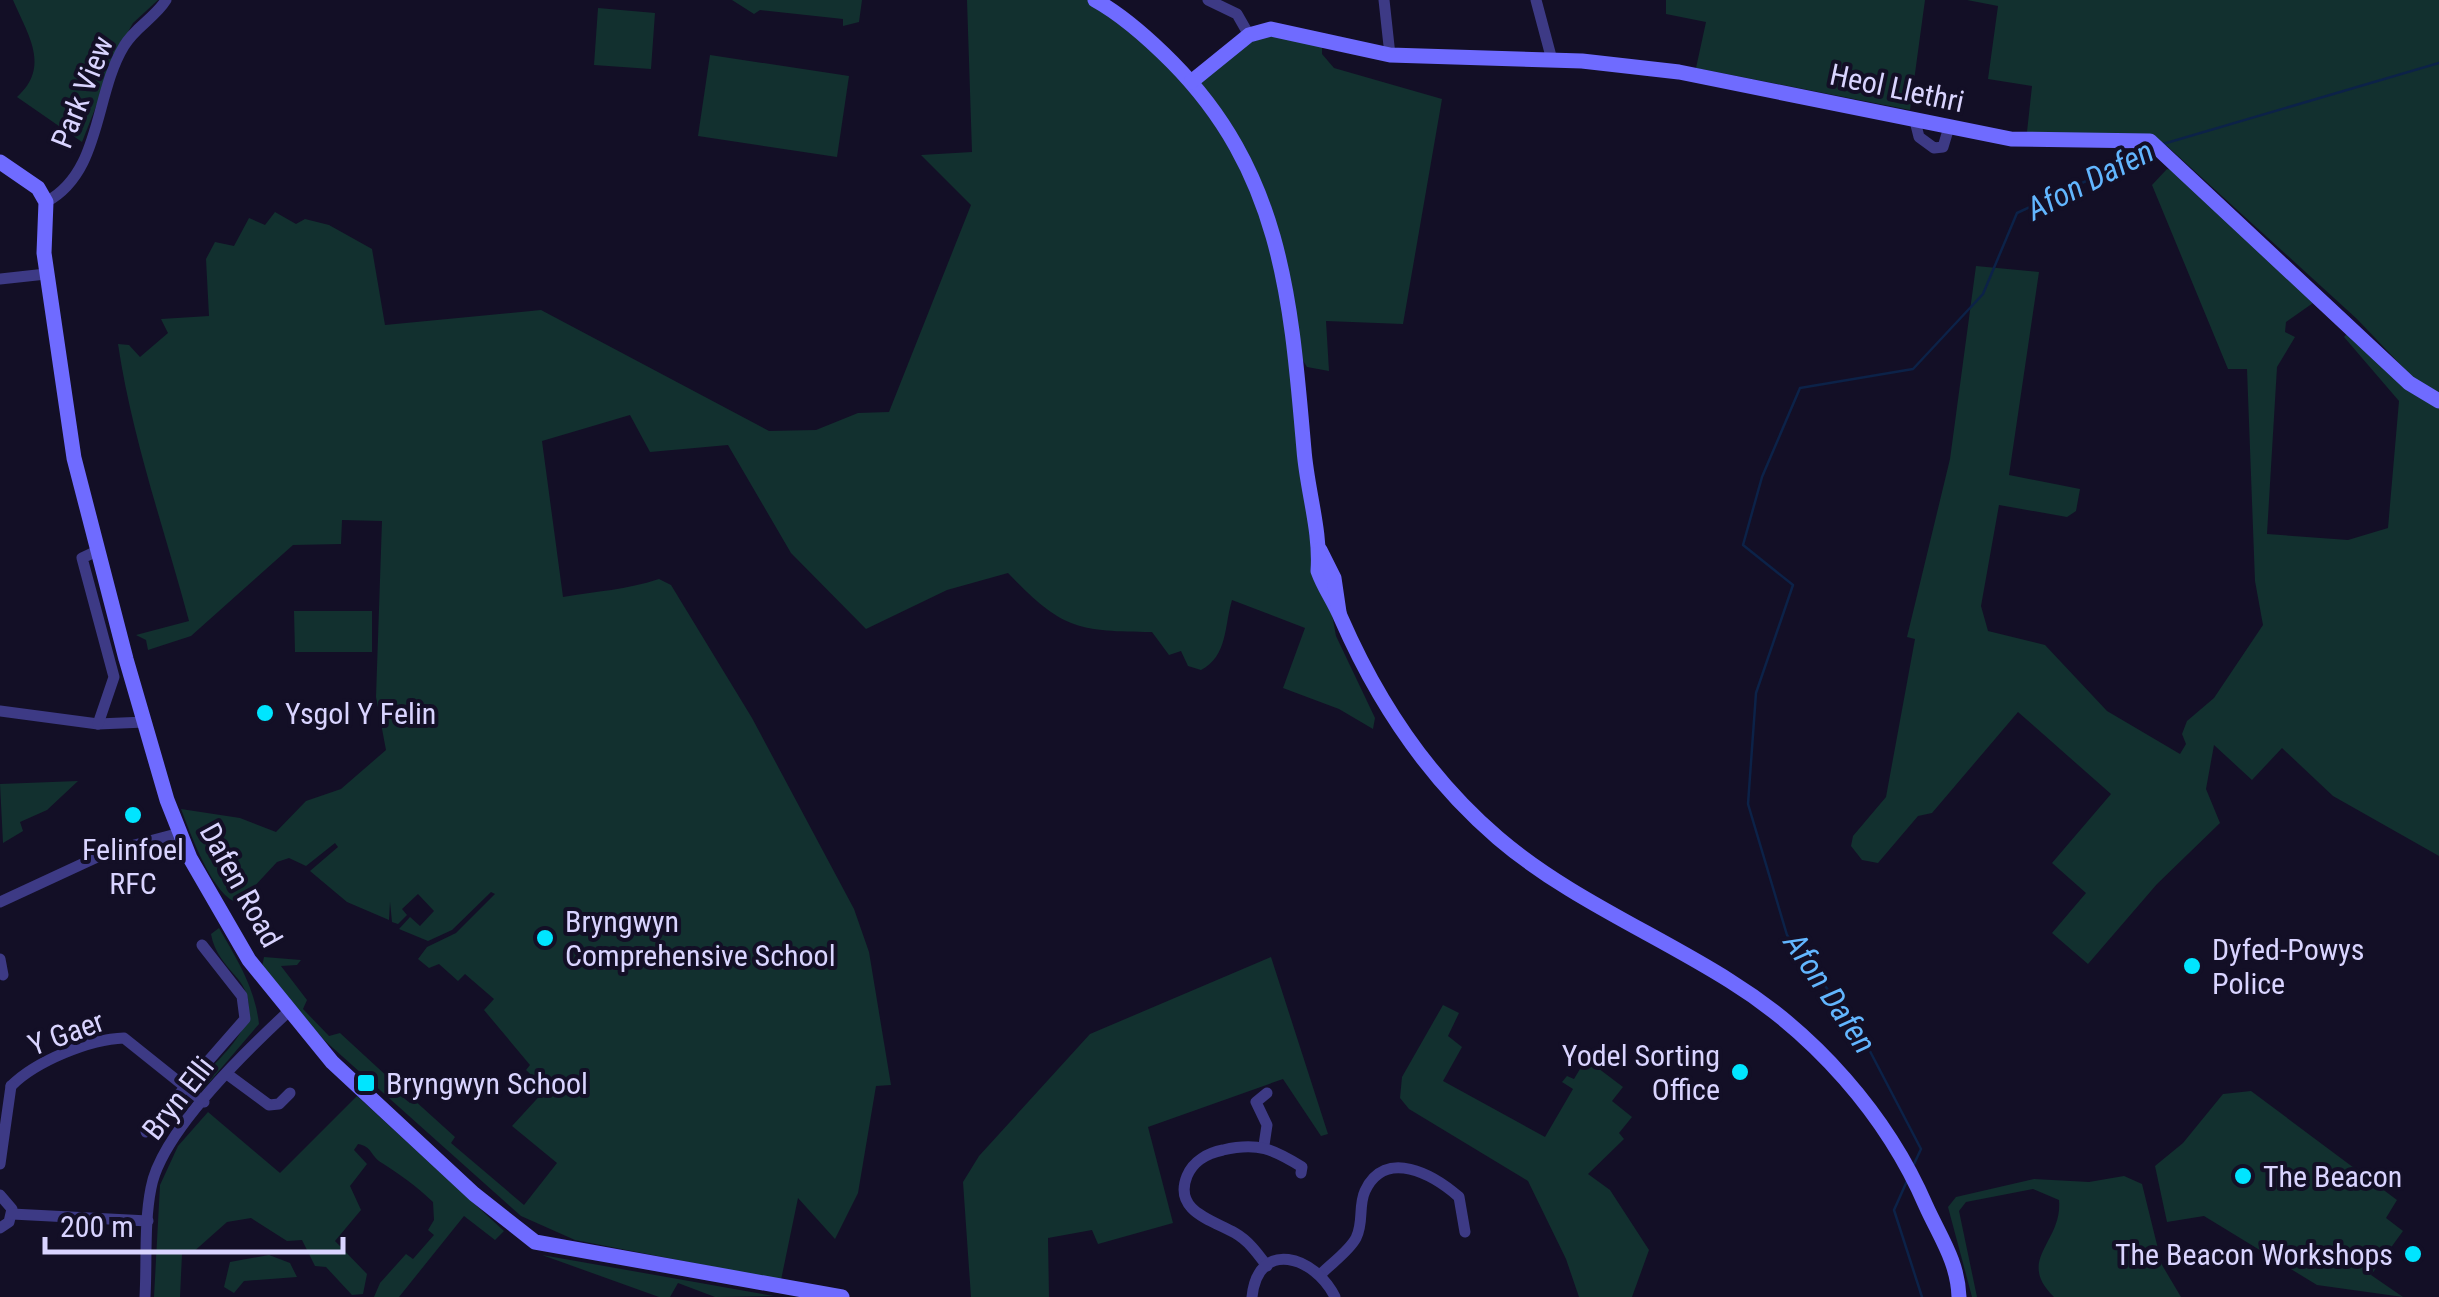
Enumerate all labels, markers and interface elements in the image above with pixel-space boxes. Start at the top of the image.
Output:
street label: Park View [44,31,120,153]
street label: Heol Llethri [1827,57,1967,119]
water label: Afon Dafen [2018,132,2160,229]
place label: Ysgol Y Felin [285,696,436,731]
marker: Ysgol Y Felin [254,702,276,724]
marker: Felinfoel RFC [122,804,144,826]
street label: Dafen Road [193,817,289,953]
place label: Felinfoel RFC [82,832,184,901]
place label: Bryngwyn Comprehensive School [565,904,836,973]
water label: Afon Dafen [1775,924,1884,1061]
marker: Bryngwyn Comprehensive School [534,927,556,949]
place label: Dyfed-Powys Police [2212,932,2365,1001]
marker: Dyfed-Powys Police [2181,955,2203,977]
street label: Y Gaer [23,1003,109,1063]
place label: Yodel Sorting Office [1562,1038,1720,1107]
street label: Bryn Elli [135,1050,221,1146]
marker: Yodel Sorting Office [1729,1061,1751,1083]
place label: Bryngwyn School [386,1066,588,1101]
marker: Bryngwyn School [355,1072,377,1094]
place label: The Beacon [2263,1159,2402,1194]
marker: The Beacon [2232,1165,2254,1187]
scale bar [45,1192,342,1254]
text: 200 m [60,1209,134,1244]
place label: The Beacon Workshops [2115,1237,2393,1272]
marker: The Beacon Workshops [2402,1243,2424,1265]

